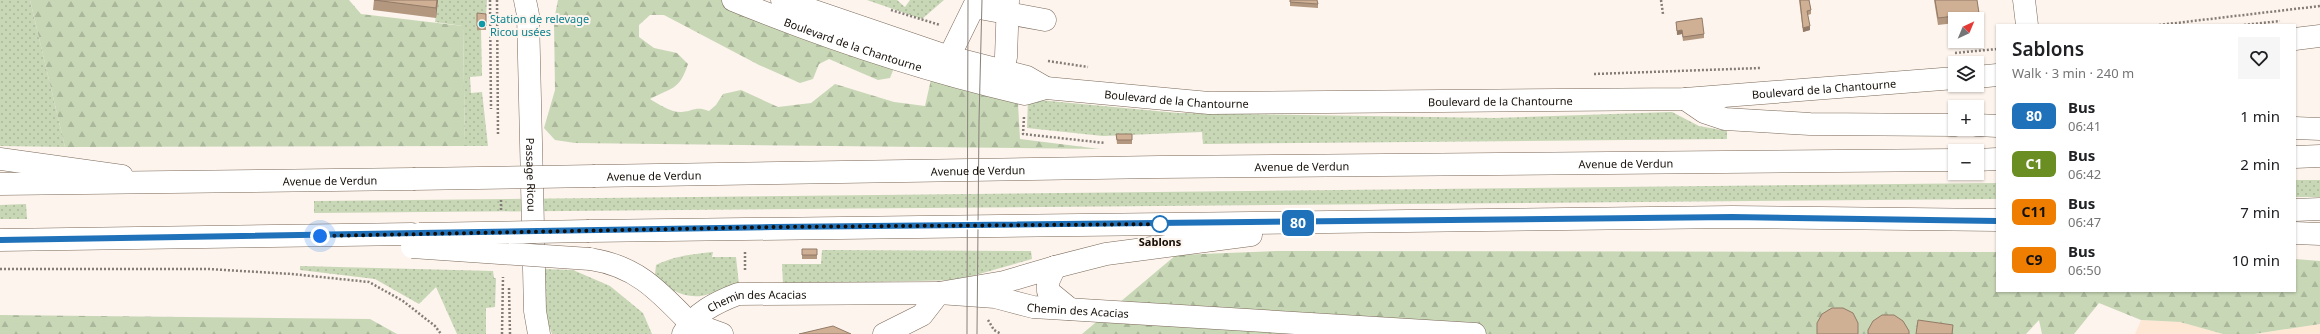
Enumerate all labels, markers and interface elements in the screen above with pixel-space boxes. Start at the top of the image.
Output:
place label: Station de relevage Ricou usées [490,11,589,39]
north arrow [1948,12,1984,48]
map controls [1948,12,1984,180]
street label: Boulevard de la Chantourne [782,13,924,74]
marker: Station de relevage Ricou usées [477,19,487,29]
text: Sablons [2012,36,2084,62]
button: heart [2238,37,2280,79]
button: layers [1948,56,1984,92]
text: Walk · 3 min · 240 m [2012,64,2134,82]
street label: Boulevard de la Chantourne [1751,75,1897,101]
street label: Boulevard de la Chantourne [1104,86,1249,111]
street label: Boulevard de la Chantourne [1428,92,1573,109]
text: Bus [2068,97,2095,117]
button: + [1948,100,1984,136]
text: 80 [2026,106,2042,125]
text: 1 min [2240,106,2280,126]
text: 06:41 [2068,117,2101,135]
street label: Passage Ricou [523,138,540,212]
button: − [1948,144,1984,180]
text: Bus [2068,145,2095,165]
text: C1 [2026,154,2043,173]
text: 2 min [2240,154,2280,174]
street label: Avenue de Verdun [1578,155,1673,171]
street label: Avenue de Verdun [1254,158,1349,174]
street label: Avenue de Verdun [930,162,1025,178]
text: 06:42 [2068,165,2101,183]
street label: Avenue de Verdun [607,167,701,183]
street label: Avenue de Verdun [283,172,377,188]
text: Bus [2068,193,2095,213]
text: C11 [2021,202,2047,221]
text: 7 min [2240,202,2280,222]
line badge: 80 [1280,210,1316,236]
text: 80 [1290,213,1306,232]
text: 06:47 [2068,213,2101,231]
marker: Sablons [1151,215,1169,233]
your location [310,226,330,246]
place label: Sablons [1139,234,1182,249]
text: Bus [2068,241,2095,261]
text: C9 [2026,250,2043,269]
text: 10 min [2232,250,2280,270]
text: 06:50 [2068,261,2101,279]
street label: Chemin des Acacias [704,286,807,315]
street label: Chemin des Acacias [1025,298,1129,320]

